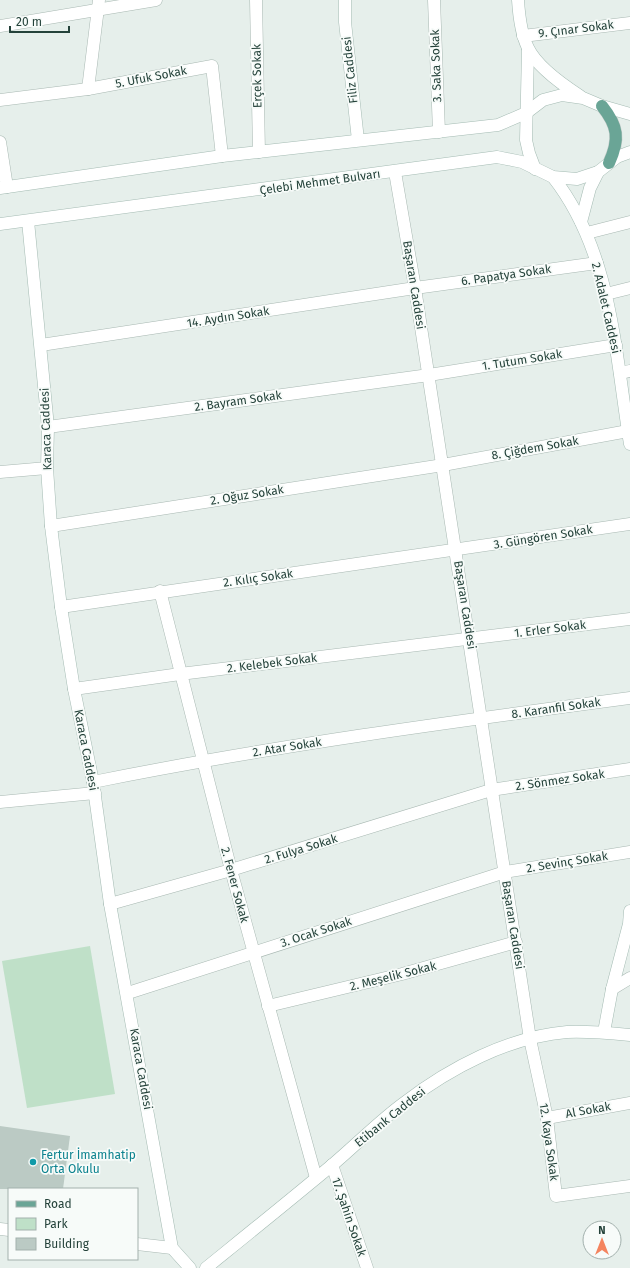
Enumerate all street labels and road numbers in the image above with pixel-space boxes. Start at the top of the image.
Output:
street label: 9. Çınar Sokak [538,17,615,41]
street label: 3. Saka Sokak [428,28,444,103]
street label: Filiz Caddesi [340,36,360,104]
street label: Erçek Sokak [249,43,265,108]
street label: 5. Ufuk Sokak [114,63,189,91]
street label: Çelebi Mehmet Bulvarı [259,167,381,197]
street label: Başaran Caddesi [400,240,428,330]
street label: 2. Adalet Caddesi [589,261,623,355]
street label: 6. Papatya Sokak [460,262,553,288]
street label: 14. Aydın Sokak [186,303,271,330]
street label: 1. Tutum Sokak [481,347,564,373]
street label: Karaca Caddesi [38,387,54,471]
street label: 2. Bayram Sokak [193,388,283,414]
street label: 8. Çiğdem Sokak [490,433,580,463]
street label: 2. Oğuz Sokak [209,482,285,508]
street label: 3. Güngören Sokak [493,522,594,552]
street label: Başaran Caddesi [451,560,479,650]
street label: 2. Kılıç Sokak [222,566,295,590]
street label: 1. Erler Sokak [513,618,588,640]
street label: 2. Kelebek Sokak [226,650,319,675]
street label: 8. Karanfil Sokak [511,695,602,721]
street label: Karaca Caddesi [71,708,101,792]
street label: 2. Atar Sokak [252,735,323,759]
street label: 2. Sönmez Sokak [514,767,606,793]
street label: 2. Fulya Sokak [263,831,340,867]
street label: 2. Fener Sokak [218,846,252,925]
street label: 2. Sevinç Sokak [525,849,610,875]
street label: Başaran Caddesi [499,880,527,970]
street label: 3. Ocak Sokak [279,914,354,950]
street label: 2. Meşelik Sokak [348,958,438,993]
street label: Karaca Caddesi [127,1027,155,1111]
street label: Etibank Caddesi [352,1084,428,1150]
street label: Al Sokak [564,1099,613,1121]
street label: 12. Kaya Sokak [537,1102,561,1183]
street label: 17. Şahin Sokak [329,1176,369,1259]

